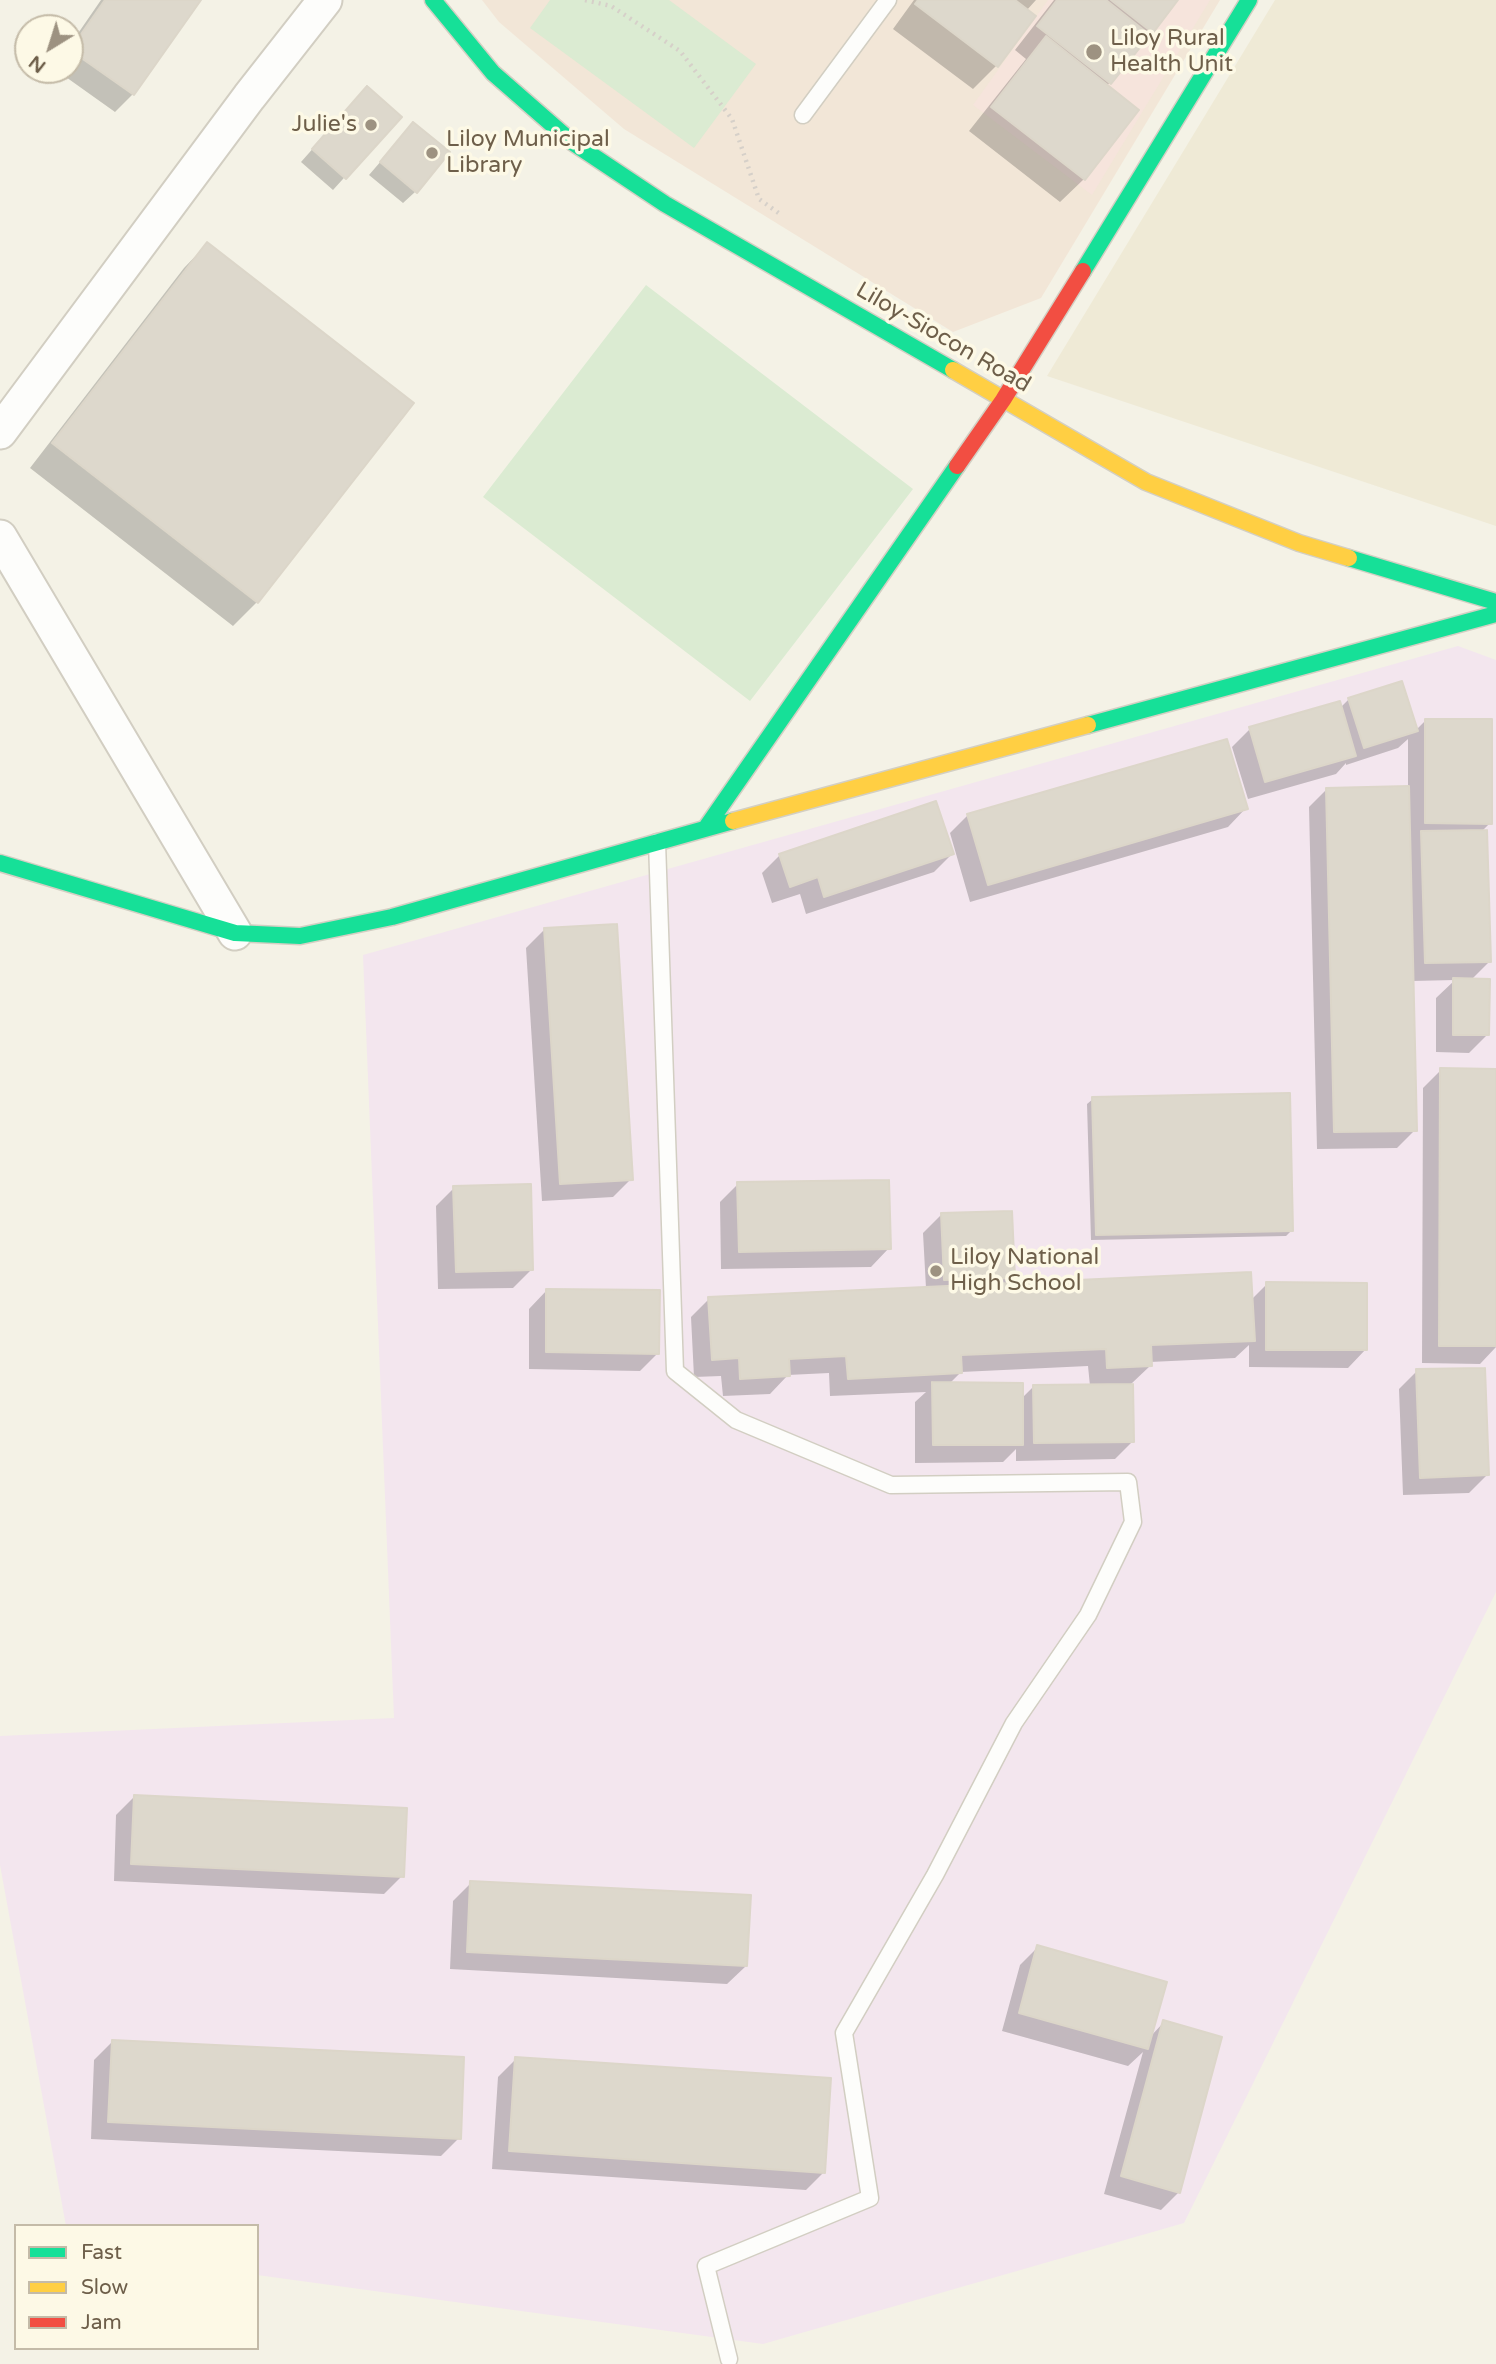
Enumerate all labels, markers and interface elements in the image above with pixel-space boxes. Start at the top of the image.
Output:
north arrow [14,14,84,84]
place label: Liloy Rural Health Unit [1110,25,1233,79]
marker: Liloy Rural Health Unit [1084,42,1104,62]
text: N [25,51,50,77]
place label: Julie's [292,111,357,139]
marker: Julie's [363,117,379,133]
place label: Liloy Municipal Library [446,126,610,180]
marker: Liloy Municipal Library [424,145,440,161]
street label: Liloy-Siocon Road [851,277,1035,399]
place label: Liloy National High School [950,1244,1099,1298]
marker: Liloy National High School [928,1263,944,1279]
legend [14,2224,259,2350]
text: Fast [81,2240,122,2265]
text: Slow [81,2275,128,2300]
text: Jam [81,2310,122,2335]

